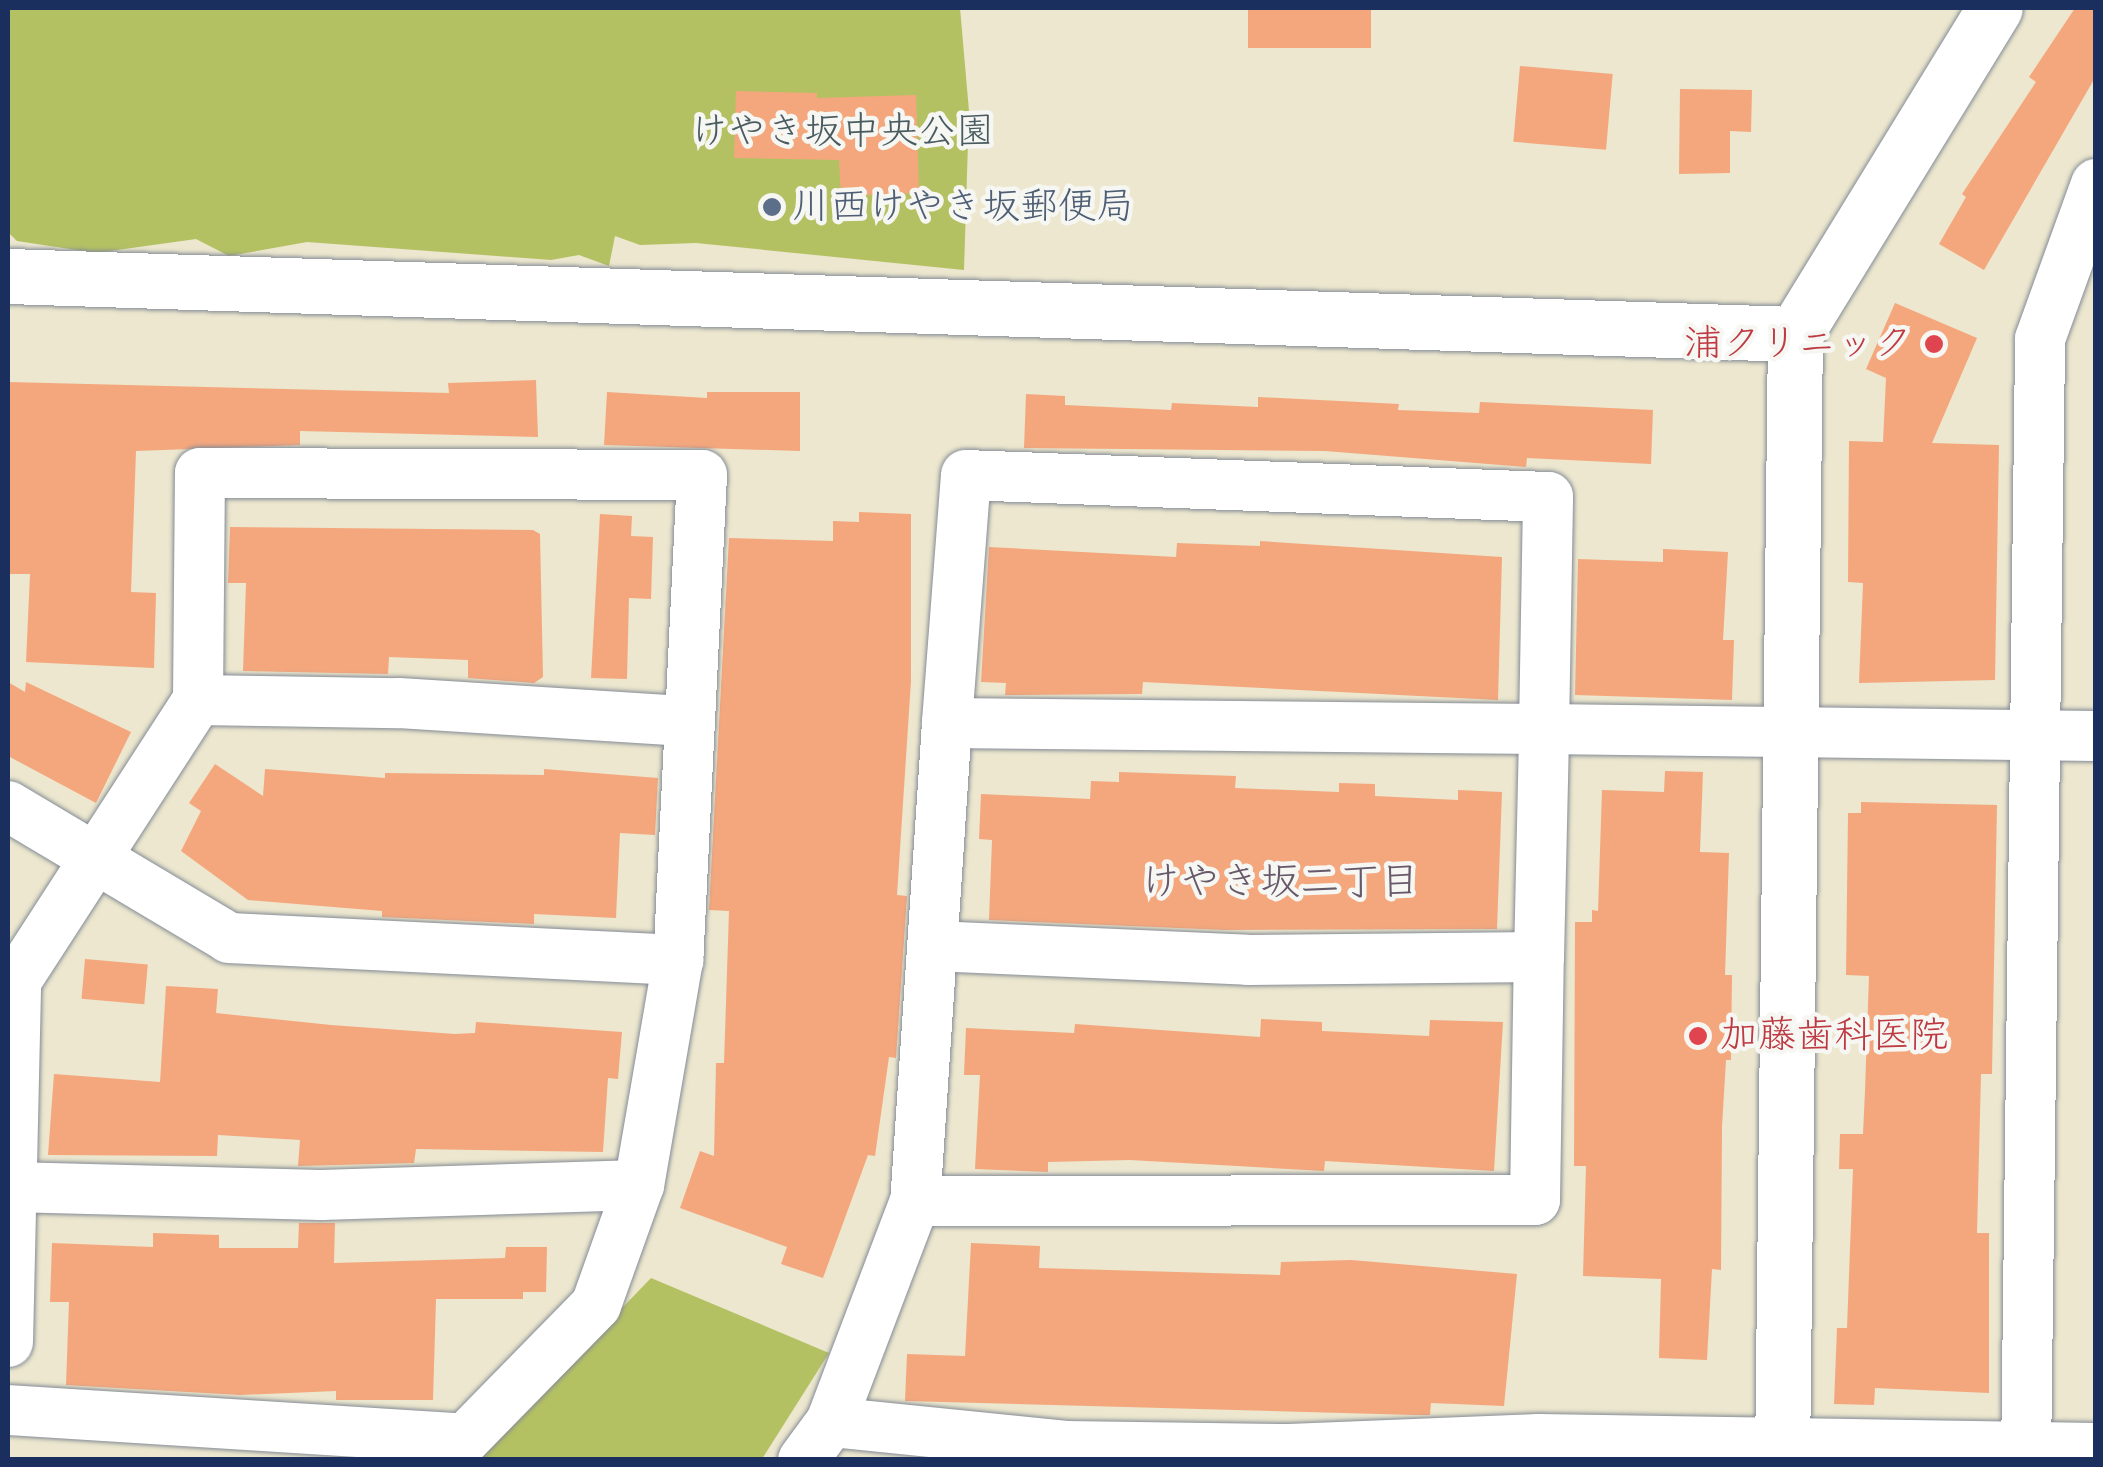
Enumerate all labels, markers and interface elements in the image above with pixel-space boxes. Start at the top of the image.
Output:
park label: けやき坂中央公園 [690,109,994,155]
place label: 川西けやき坂郵便局 [792,184,1134,230]
marker: 川西けやき坂郵便局 [761,196,783,218]
place label: 浦クリニック [1684,321,1912,367]
marker: 浦クリニック [1921,331,1947,357]
district label: けやき坂二丁目 [1140,857,1420,905]
place label: 加藤歯科医院 [1720,1013,1948,1059]
marker: 加藤歯科医院 [1685,1023,1711,1049]

